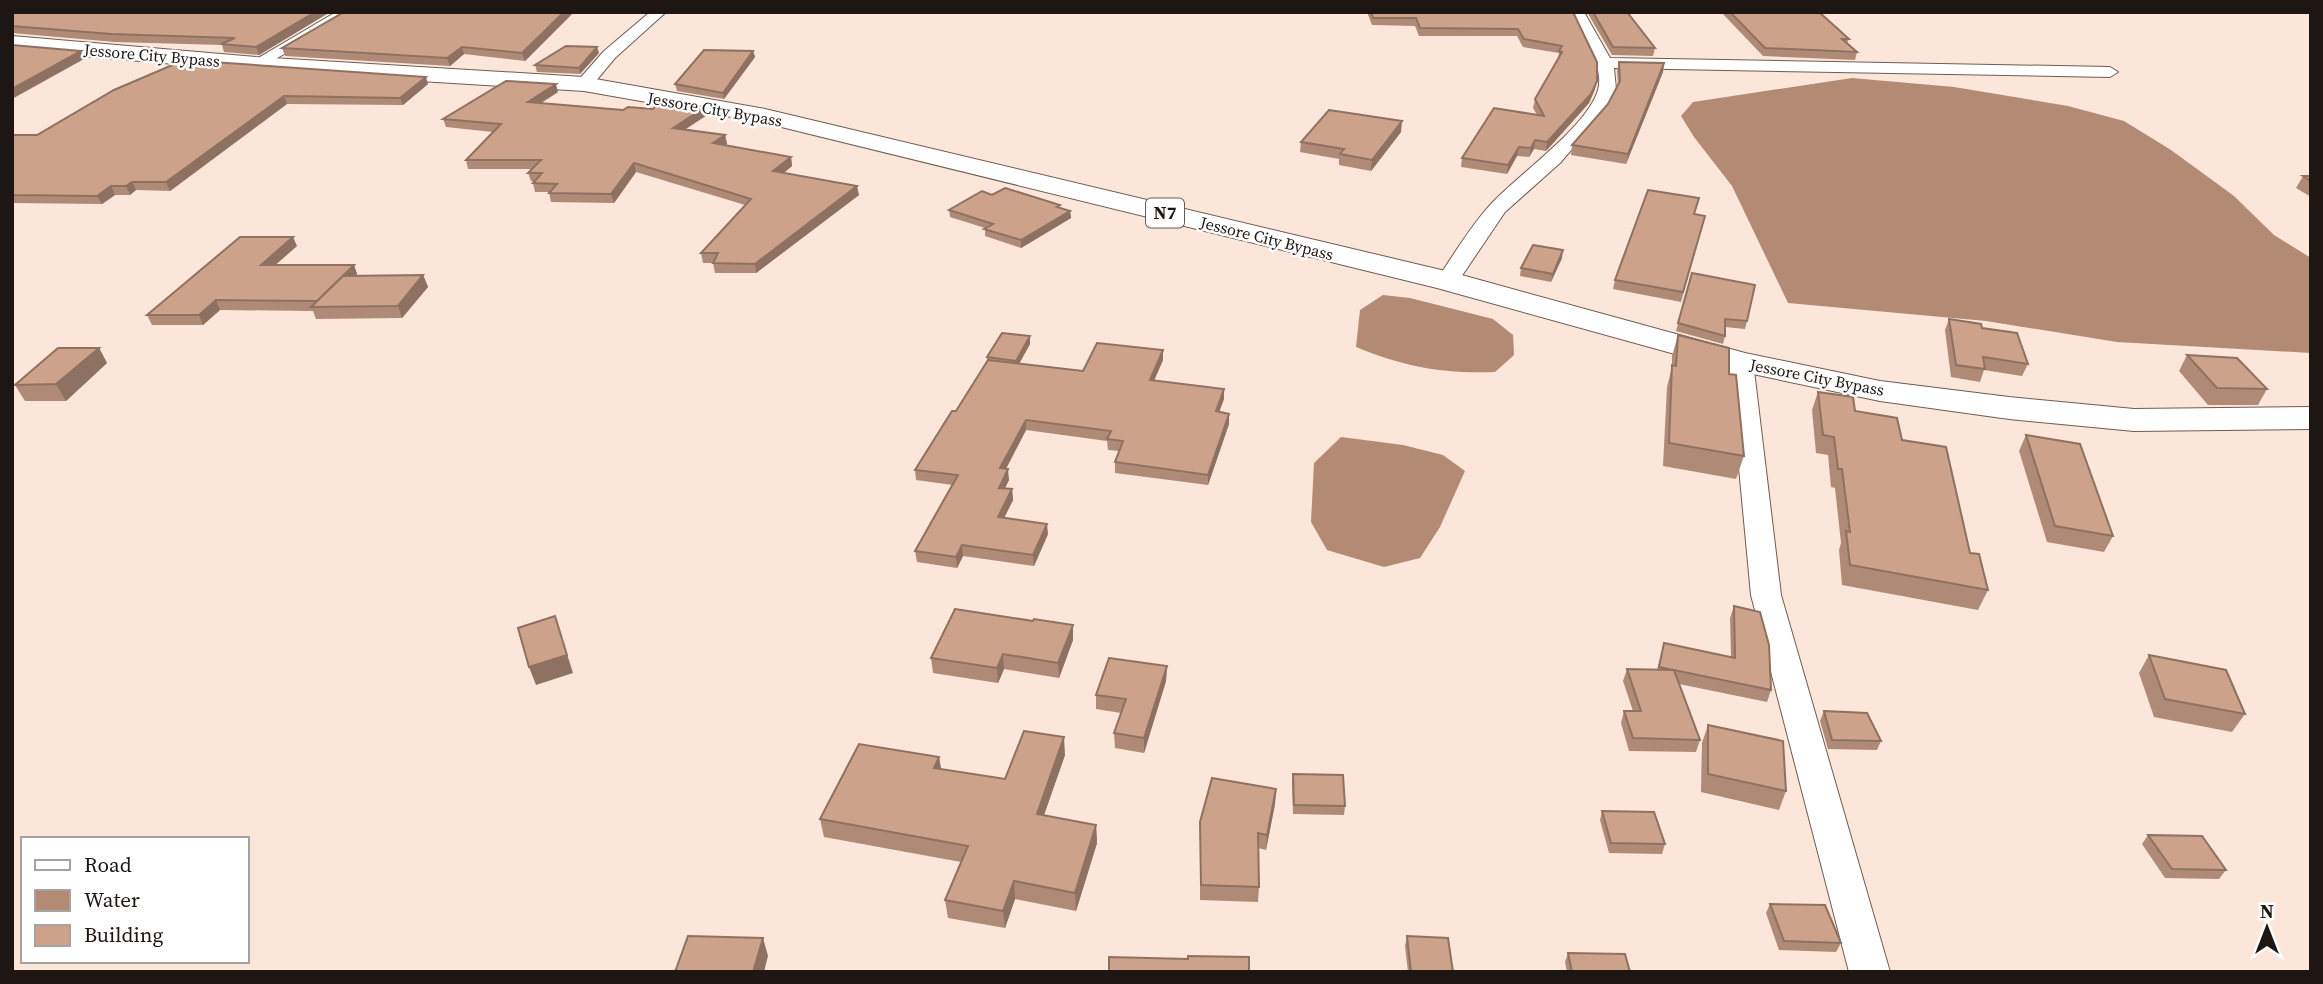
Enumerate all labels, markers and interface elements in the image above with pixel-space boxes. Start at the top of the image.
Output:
street label: Jessore City Bypass [82,38,221,72]
street label: Jessore City Bypass [645,86,784,132]
road number: N7 [1146,198,1184,228]
street label: Jessore City Bypass [1197,211,1336,265]
street label: Jessore City Bypass [1747,353,1886,401]
legend [21,837,248,963]
text: Road [84,850,132,879]
text: Water [84,885,140,914]
north arrow [2232,893,2302,963]
text: N [2260,898,2274,924]
text: Building [84,920,163,949]

